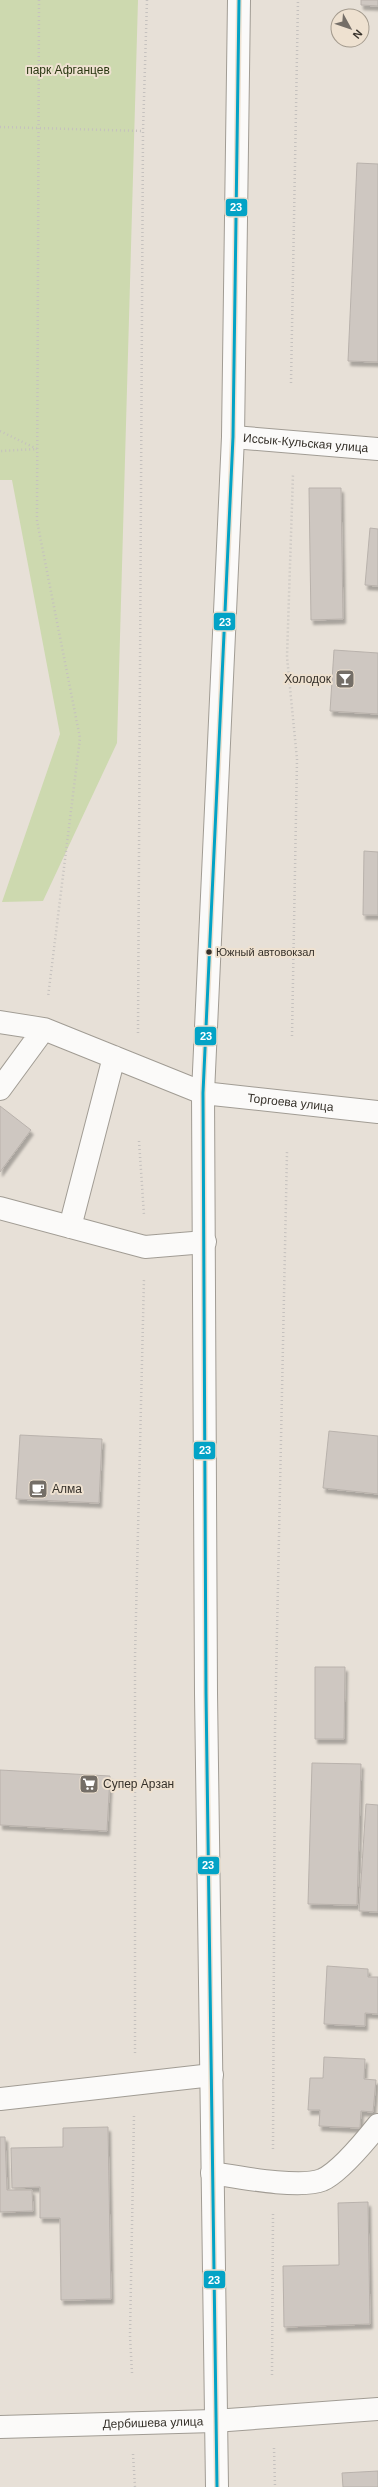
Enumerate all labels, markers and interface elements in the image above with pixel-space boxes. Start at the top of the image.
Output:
north arrow [330,8,370,48]
text: N [350,28,365,41]
park label: парк Афганцев [26,63,110,77]
line badge: 23 [225,198,248,217]
text: 23 [230,201,242,213]
street label: Иссык-Кульская улица [243,431,369,455]
line badge: 23 [213,612,236,631]
text: 23 [219,616,231,628]
bar icon: Холодок [334,668,356,690]
place label: Холодок [284,672,332,686]
place label: Южный автовокзал [216,946,315,958]
marker: Южный автовокзал [204,947,214,957]
line badge: 23 [194,1026,217,1046]
text: 23 [200,1030,212,1042]
street label: Торгоева улица [247,1091,335,1114]
line badge: 23 [193,1441,216,1460]
text: 23 [199,1444,211,1456]
cafe icon: Алма [27,1478,49,1500]
place label: Алма [52,1482,82,1496]
supermarket icon: Супер Арзан [78,1773,100,1795]
place label: Супер Арзан [103,1777,174,1791]
line badge: 23 [197,1856,220,1875]
text: 23 [202,1859,214,1871]
line badge: 23 [203,2270,226,2289]
text: 23 [208,2274,220,2286]
street label: Дербишева улица [102,2414,204,2431]

